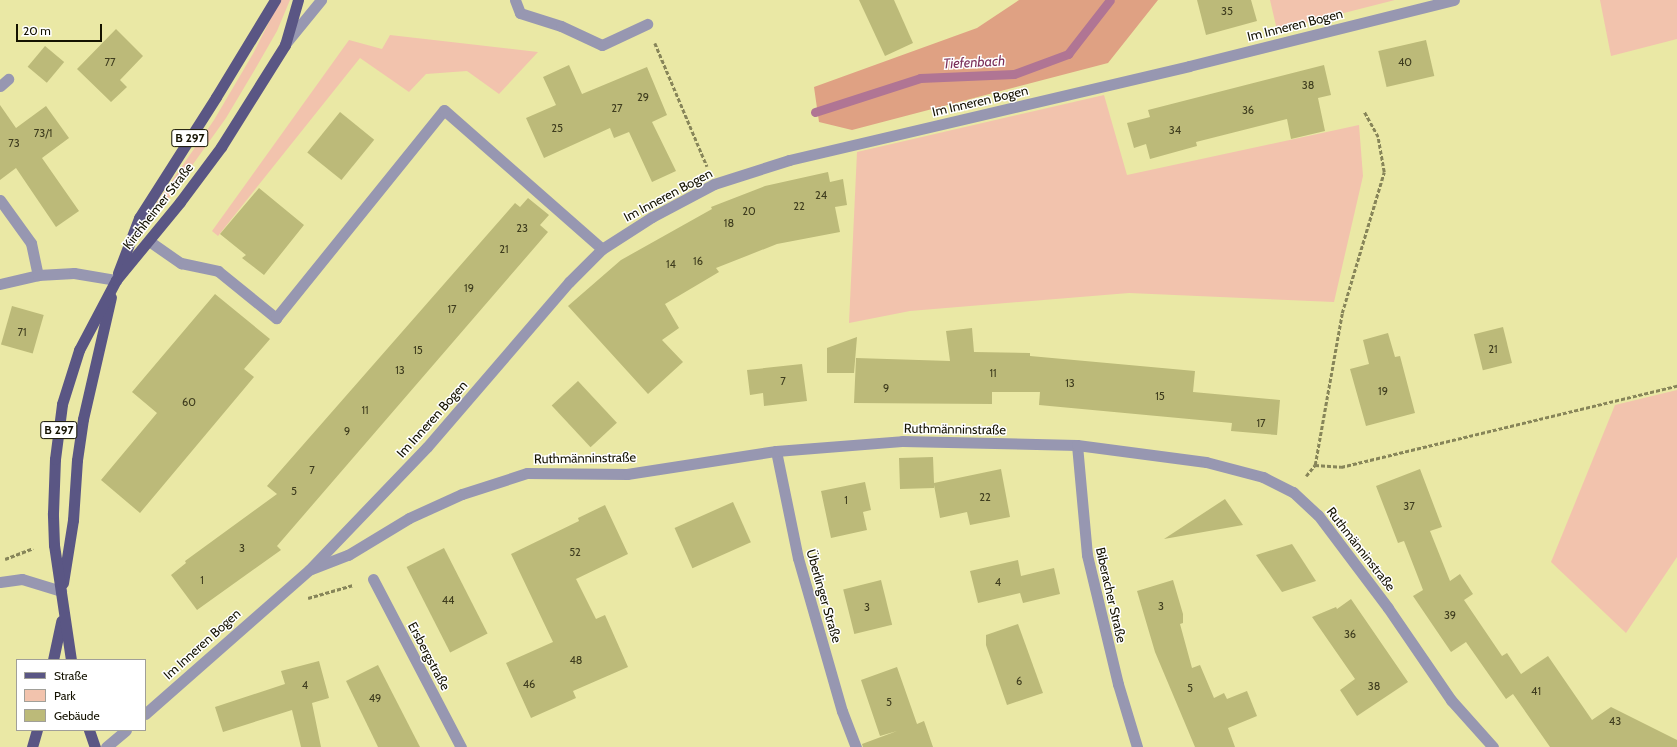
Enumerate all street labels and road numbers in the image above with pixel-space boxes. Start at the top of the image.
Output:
street label: Im Inneren Bogen [1246,6,1344,44]
street label: Im Inneren Bogen [930,82,1030,120]
road number: B 297 [171,128,209,148]
street label: Kirchheimer Straße [120,160,196,252]
street label: Im Inneren Bogen [621,165,715,225]
street label: Im Inneren Bogen [393,377,471,461]
road number: B 297 [40,420,78,440]
street label: Ruthmänninstraße [904,420,1006,438]
street label: Ruthmänninstraße [534,449,636,467]
street label: Ruthmänninstraße [1323,504,1399,594]
street label: Biberacher Straße [1092,546,1130,644]
street label: Überlinger Straße [803,547,845,645]
street label: Im Inneren Bogen [160,605,244,683]
street label: Ersbergstraße [404,619,454,693]

